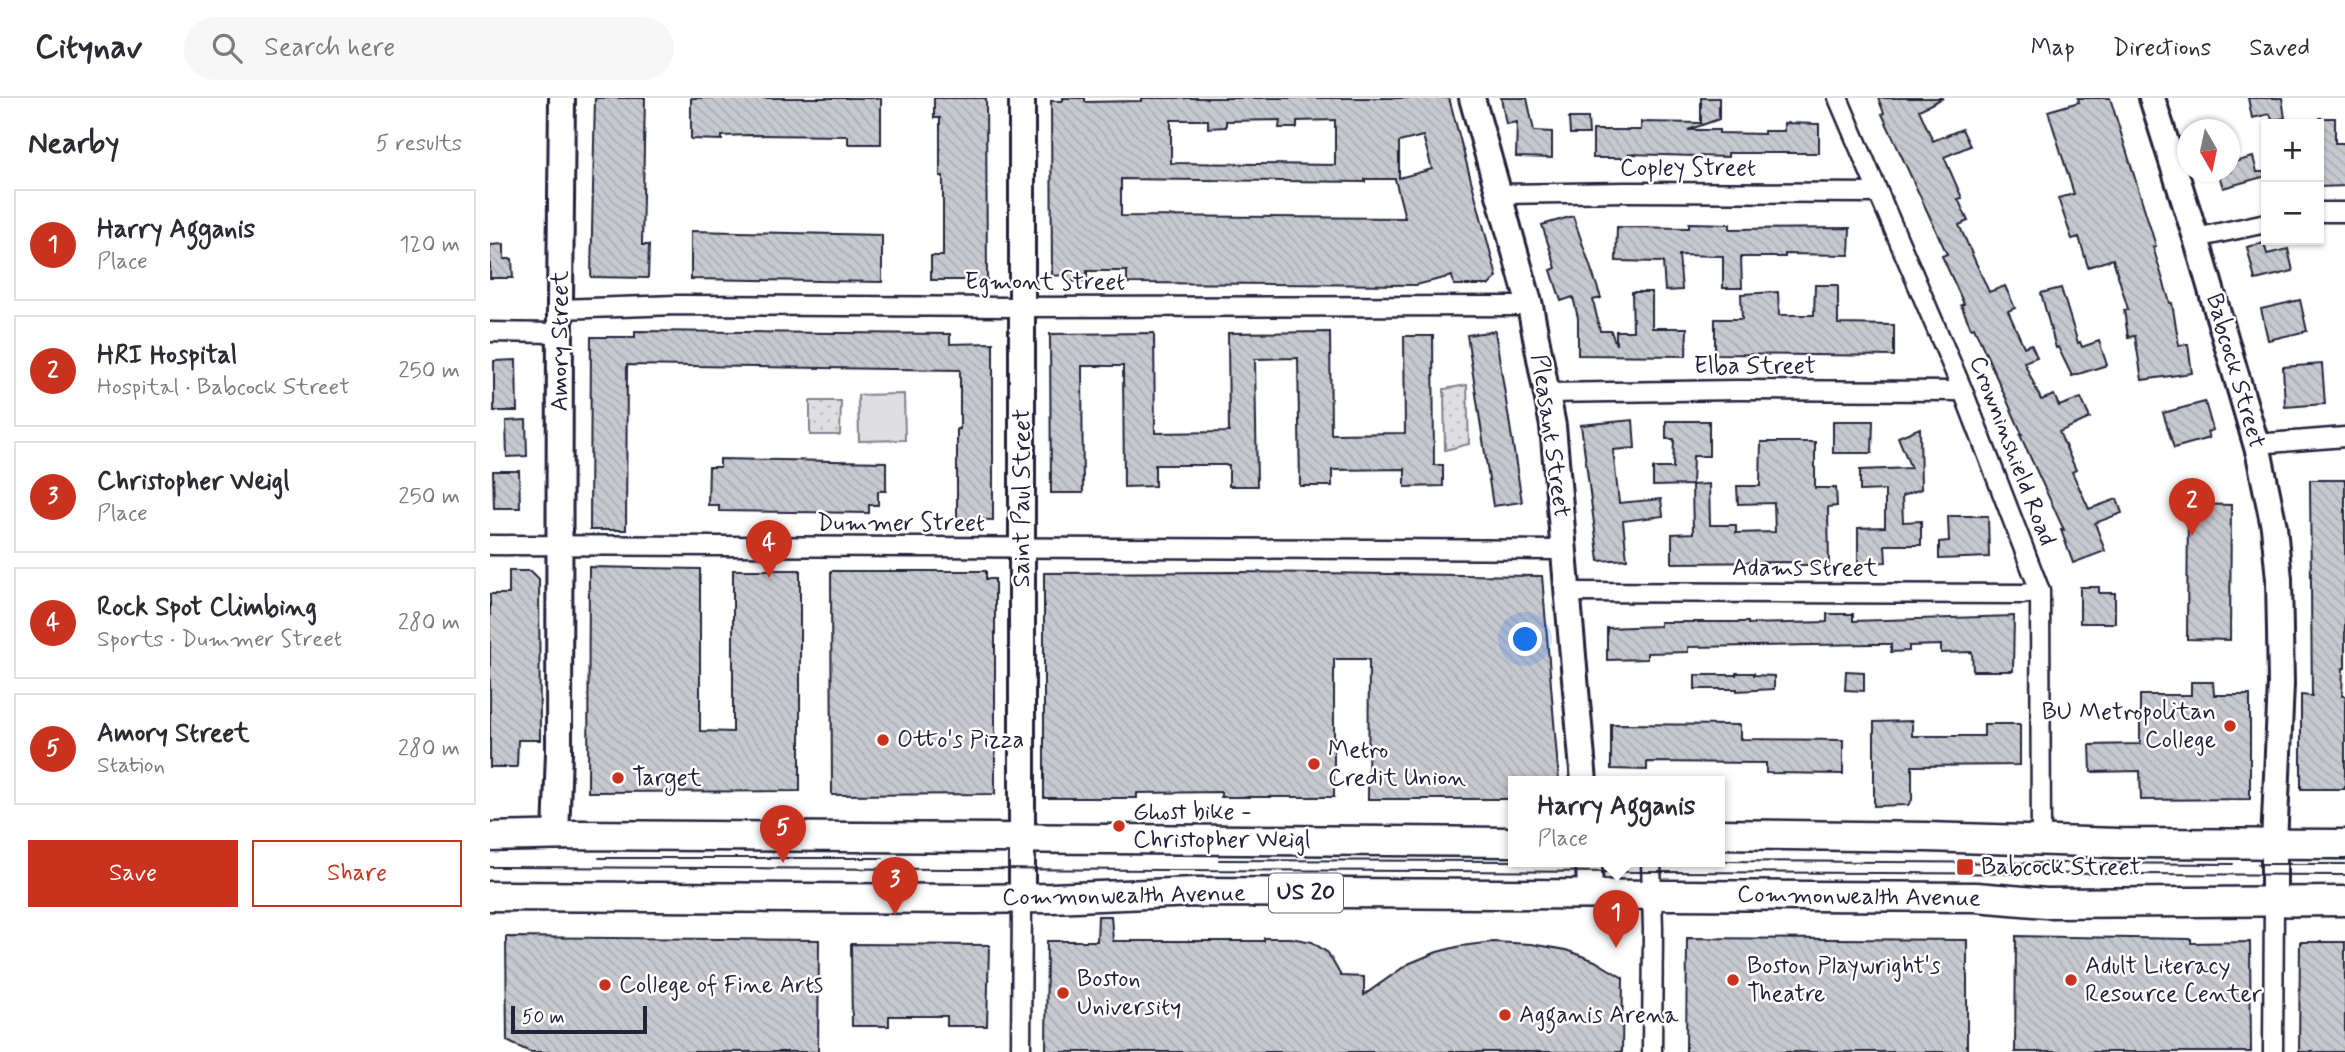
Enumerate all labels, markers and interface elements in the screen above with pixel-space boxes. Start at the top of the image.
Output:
search box [184,17,674,80]
text: Citynav [35,26,142,70]
icon: search [208,29,246,67]
text: Search here [264,31,395,65]
text: Map [2031,33,2075,64]
text: Directions [2113,33,2211,64]
text: Saved [2249,33,2310,64]
north arrow [2177,119,2240,182]
map controls [2261,119,2324,245]
button: + [2261,119,2324,182]
text: Nearby [28,124,119,163]
text: 5 results [376,129,462,159]
street label: Copley Street [1620,153,1756,184]
button: − [2261,182,2324,245]
text: Harry Agganis [97,213,255,247]
text: 1 [48,230,58,260]
text: 120 m [399,230,460,260]
text: Place [97,247,148,277]
street label: Egmont Street [965,267,1125,298]
street label: Amory Street [545,271,576,411]
street label: Babcock Street [2198,290,2272,452]
text: HRI Hospital [97,339,237,373]
street label: Elba Street [1694,351,1816,382]
street label: Pleasant Street [1523,352,1577,520]
street label: Crowninshield Road [1962,352,2062,550]
text: 2 [47,356,59,386]
text: 250 m [398,356,460,386]
text: Hospital · Babcock Street [97,373,350,403]
street label: Saint Paul Street [1007,409,1038,587]
text: Christopher Weigl [97,465,289,499]
pin: 2 [2169,478,2215,536]
text: 3 [48,482,58,512]
text: 250 m [398,482,460,512]
text: Place [97,499,148,529]
street label: Dummer Street [817,508,985,539]
pin: 4 [746,520,792,578]
street label: Adams Street [1732,553,1878,584]
text: Rock Spot Climbing [97,591,317,625]
text: 4 [46,608,60,638]
text: 280 m [398,608,460,638]
your location [1508,622,1542,656]
text: Sports · Dummer Street [97,625,342,655]
place label: BU Metropolitan College [2042,697,2216,756]
text: Amory Street [97,717,250,751]
marker: BU Metropolitan College [2222,718,2238,734]
place label: Otto's Pizza [897,725,1024,756]
marker: Otto's Pizza [875,732,891,748]
text: 5 [46,734,60,764]
text: 280 m [398,734,460,764]
place label: Metro Credit Union [1328,735,1466,794]
text: Station [97,751,165,781]
marker: Metro Credit Union [1306,756,1322,772]
place label: Target [632,763,702,796]
marker: Target [610,770,626,786]
popup [1508,776,1725,867]
text: Harry Agganis [1537,790,1696,824]
place label: Ghost bike - Christopher Weigl [1133,797,1311,856]
pin: 5 [760,805,806,863]
marker: Ghost bike - Christopher Weigl [1111,818,1127,834]
text: Place [1537,824,1588,854]
button: Save [28,840,238,907]
button: Share [252,840,462,907]
place label: Babcock Street [1981,852,2141,883]
pin: 3 [872,857,918,915]
marker: Babcock Street [1955,857,1975,877]
road number: US 20 [1269,874,1343,912]
street label: Commonwealth Avenue [1002,878,1246,914]
street label: Commonwealth Avenue [1737,879,1981,915]
pin: 1 [1593,890,1639,948]
place label: Boston Playwright's Theatre [1747,951,1941,1010]
place label: Adult Literacy Resource Center [2085,951,2262,1010]
place label: Boston University [1077,964,1181,1023]
place label: College of Fine Arts [619,970,823,1001]
marker: Boston Playwright's Theatre [1725,972,1741,988]
marker: Adult Literacy Resource Center [2063,972,2079,988]
marker: College of Fine Arts [597,977,613,993]
marker: Boston University [1055,985,1071,1001]
place label: Agganis Arena [1519,1000,1679,1034]
scale bar [511,1003,648,1035]
text: 50 m [522,1005,565,1030]
marker: Agganis Arena [1497,1007,1513,1023]

